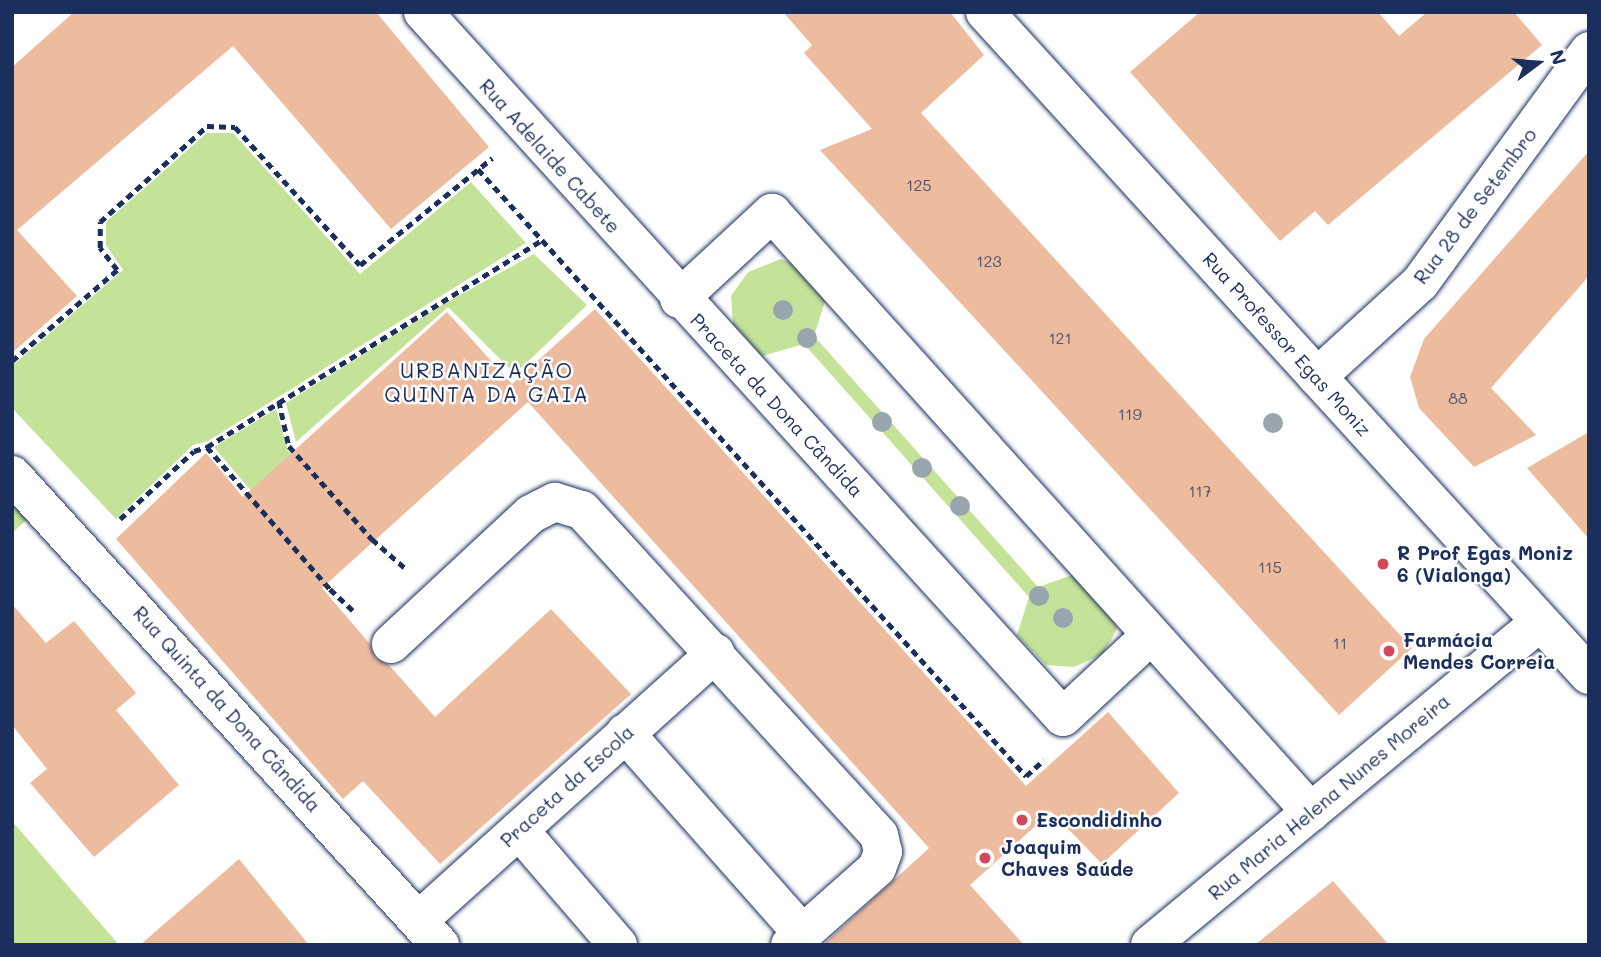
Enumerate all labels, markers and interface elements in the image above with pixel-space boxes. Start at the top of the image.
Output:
north arrow [1503,28,1573,98]
text: N [1545,47,1573,67]
street label: Rua Adelaide Cabete [475,74,625,238]
street label: Rua 28 de Setembro [1409,124,1541,288]
house number: 125 [906,175,932,195]
street label: Rua Professor Egas Moniz [1198,247,1376,441]
house number: 123 [976,251,1002,271]
street label: Praceta da Dona Cândida [686,309,868,501]
house number: 121 [1048,328,1072,348]
district label: URBANIZAÇÃO QUINTA DA GAIA [386,357,588,407]
house number: 88 [1448,388,1468,408]
house number: 119 [1118,404,1142,424]
house number: 117 [1188,481,1212,501]
place label: R Prof Egas Moniz 6 (Vialonga) [1397,542,1573,586]
marker: R Prof Egas Moniz 6 (Vialonga) [1375,556,1391,572]
house number: 115 [1258,557,1282,577]
street label: Rua Quinta da Dona Cândida [129,602,325,816]
place label: Farmácia Mendes Correia [1403,629,1555,673]
house number: 11 [1333,633,1347,653]
marker: Farmácia Mendes Correia [1381,643,1397,659]
street label: Rua Maria Helena Nunes Moreira [1204,689,1454,905]
street label: Praceta da Escola [496,720,638,852]
place label: Escondidinho [1036,809,1162,831]
marker: Escondidinho [1014,812,1030,828]
place label: Joaquim Chaves Saúde [1001,836,1134,880]
marker: Joaquim Chaves Saúde [975,848,995,868]

